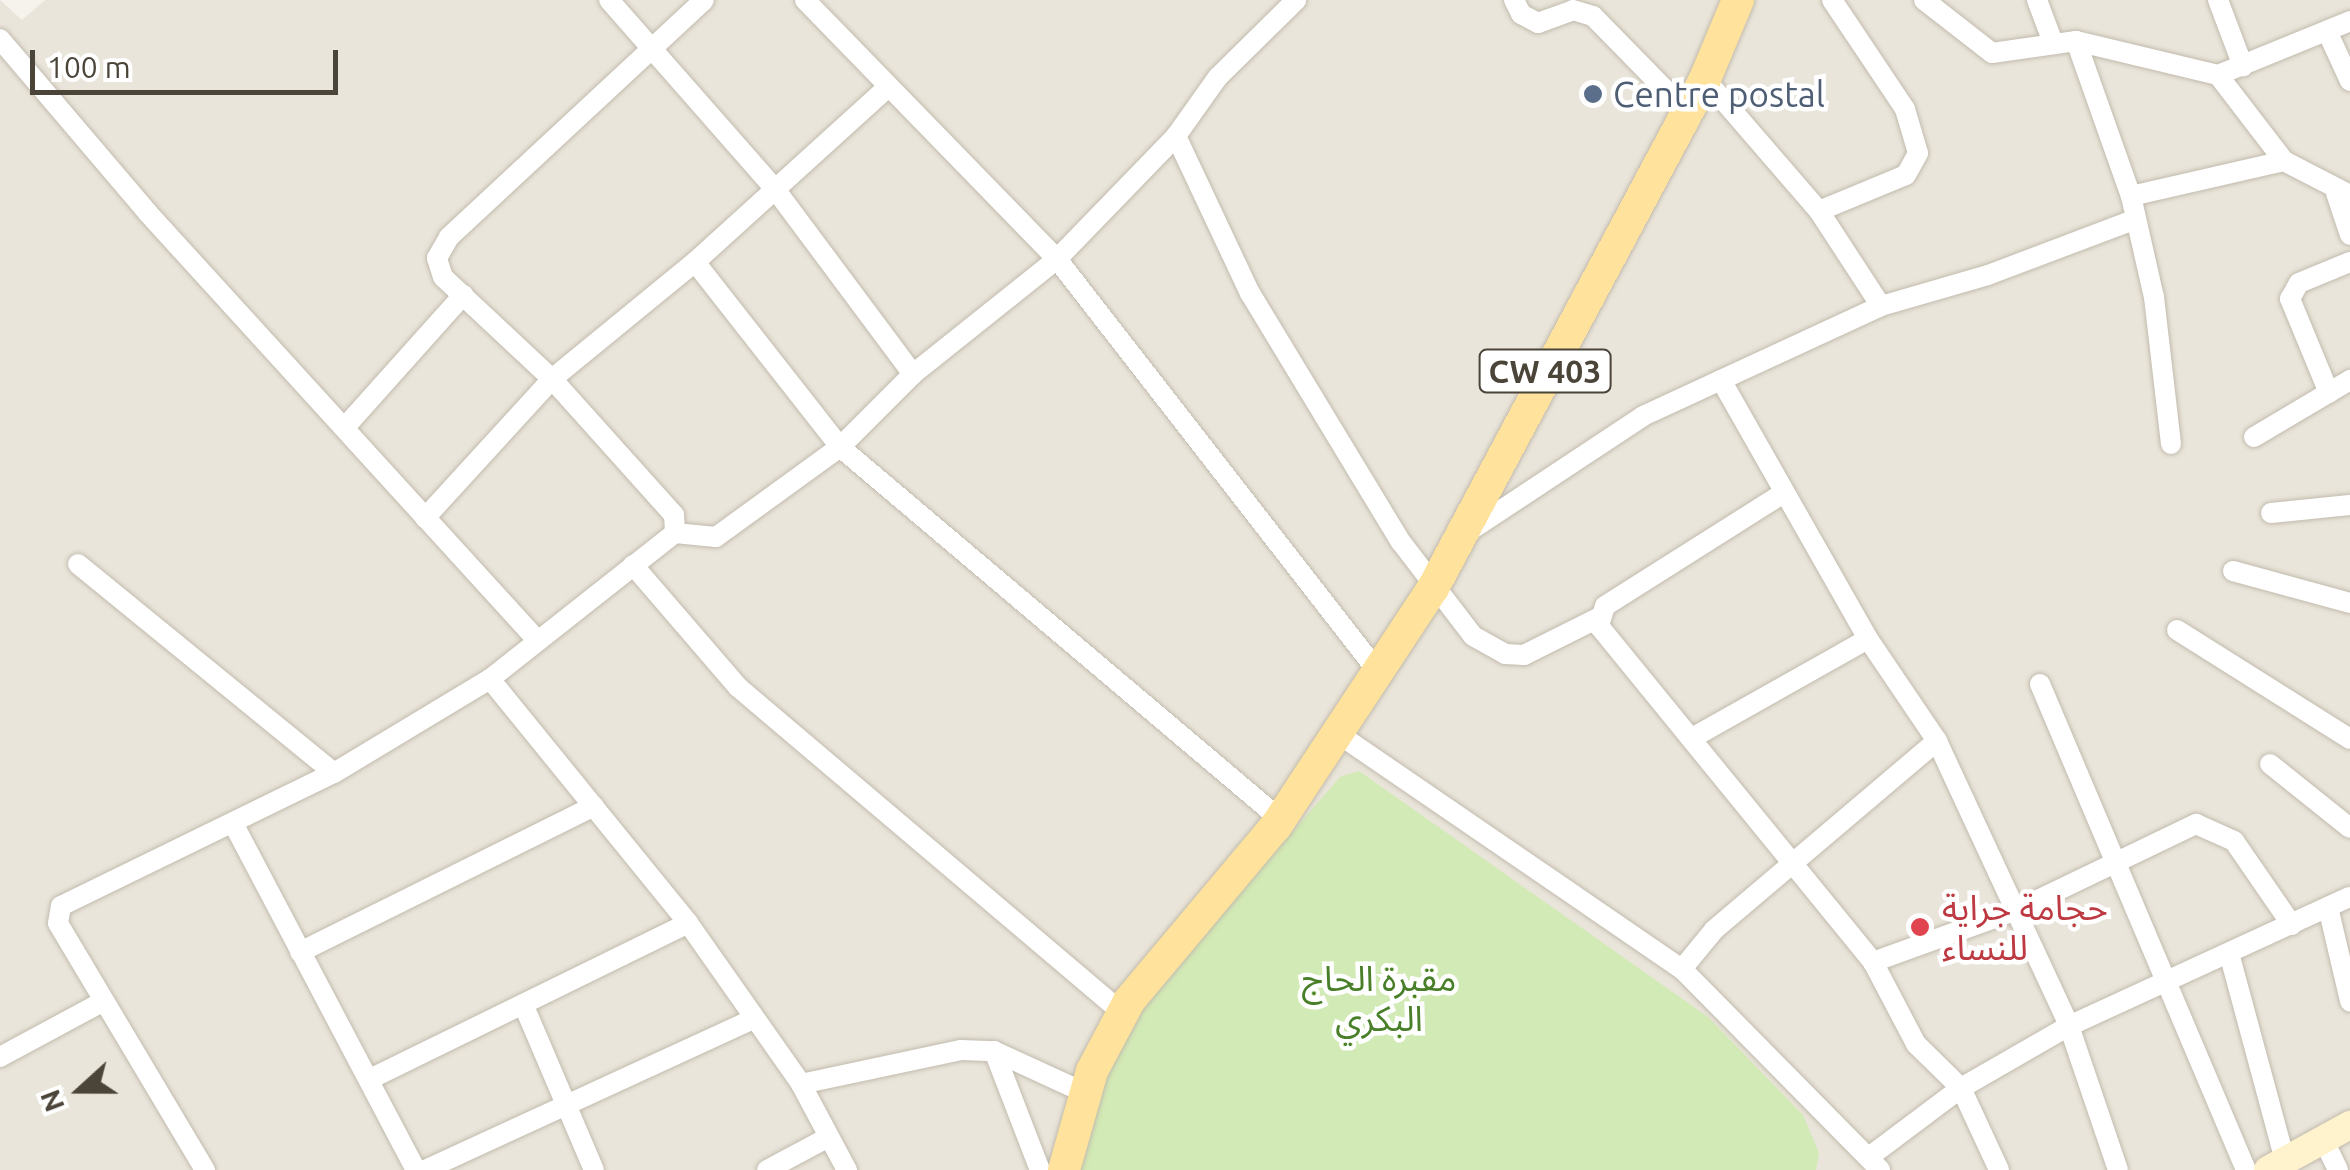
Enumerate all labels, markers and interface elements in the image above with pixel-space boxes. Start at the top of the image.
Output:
scale bar [35,30,342,92]
text: 100 m [47,50,131,84]
place label: Centre postal [1613,73,1825,115]
marker: Centre postal [1582,83,1604,105]
road number: CW 403 [1478,344,1612,398]
place label: حجامة جراية للنساء [1942,886,2108,968]
marker: حجامة جراية للنساء [1907,914,1933,940]
park label: مقبرة الحاج البكري [1302,957,1456,1039]
north arrow [30,1040,130,1140]
text: N [33,1086,70,1116]

